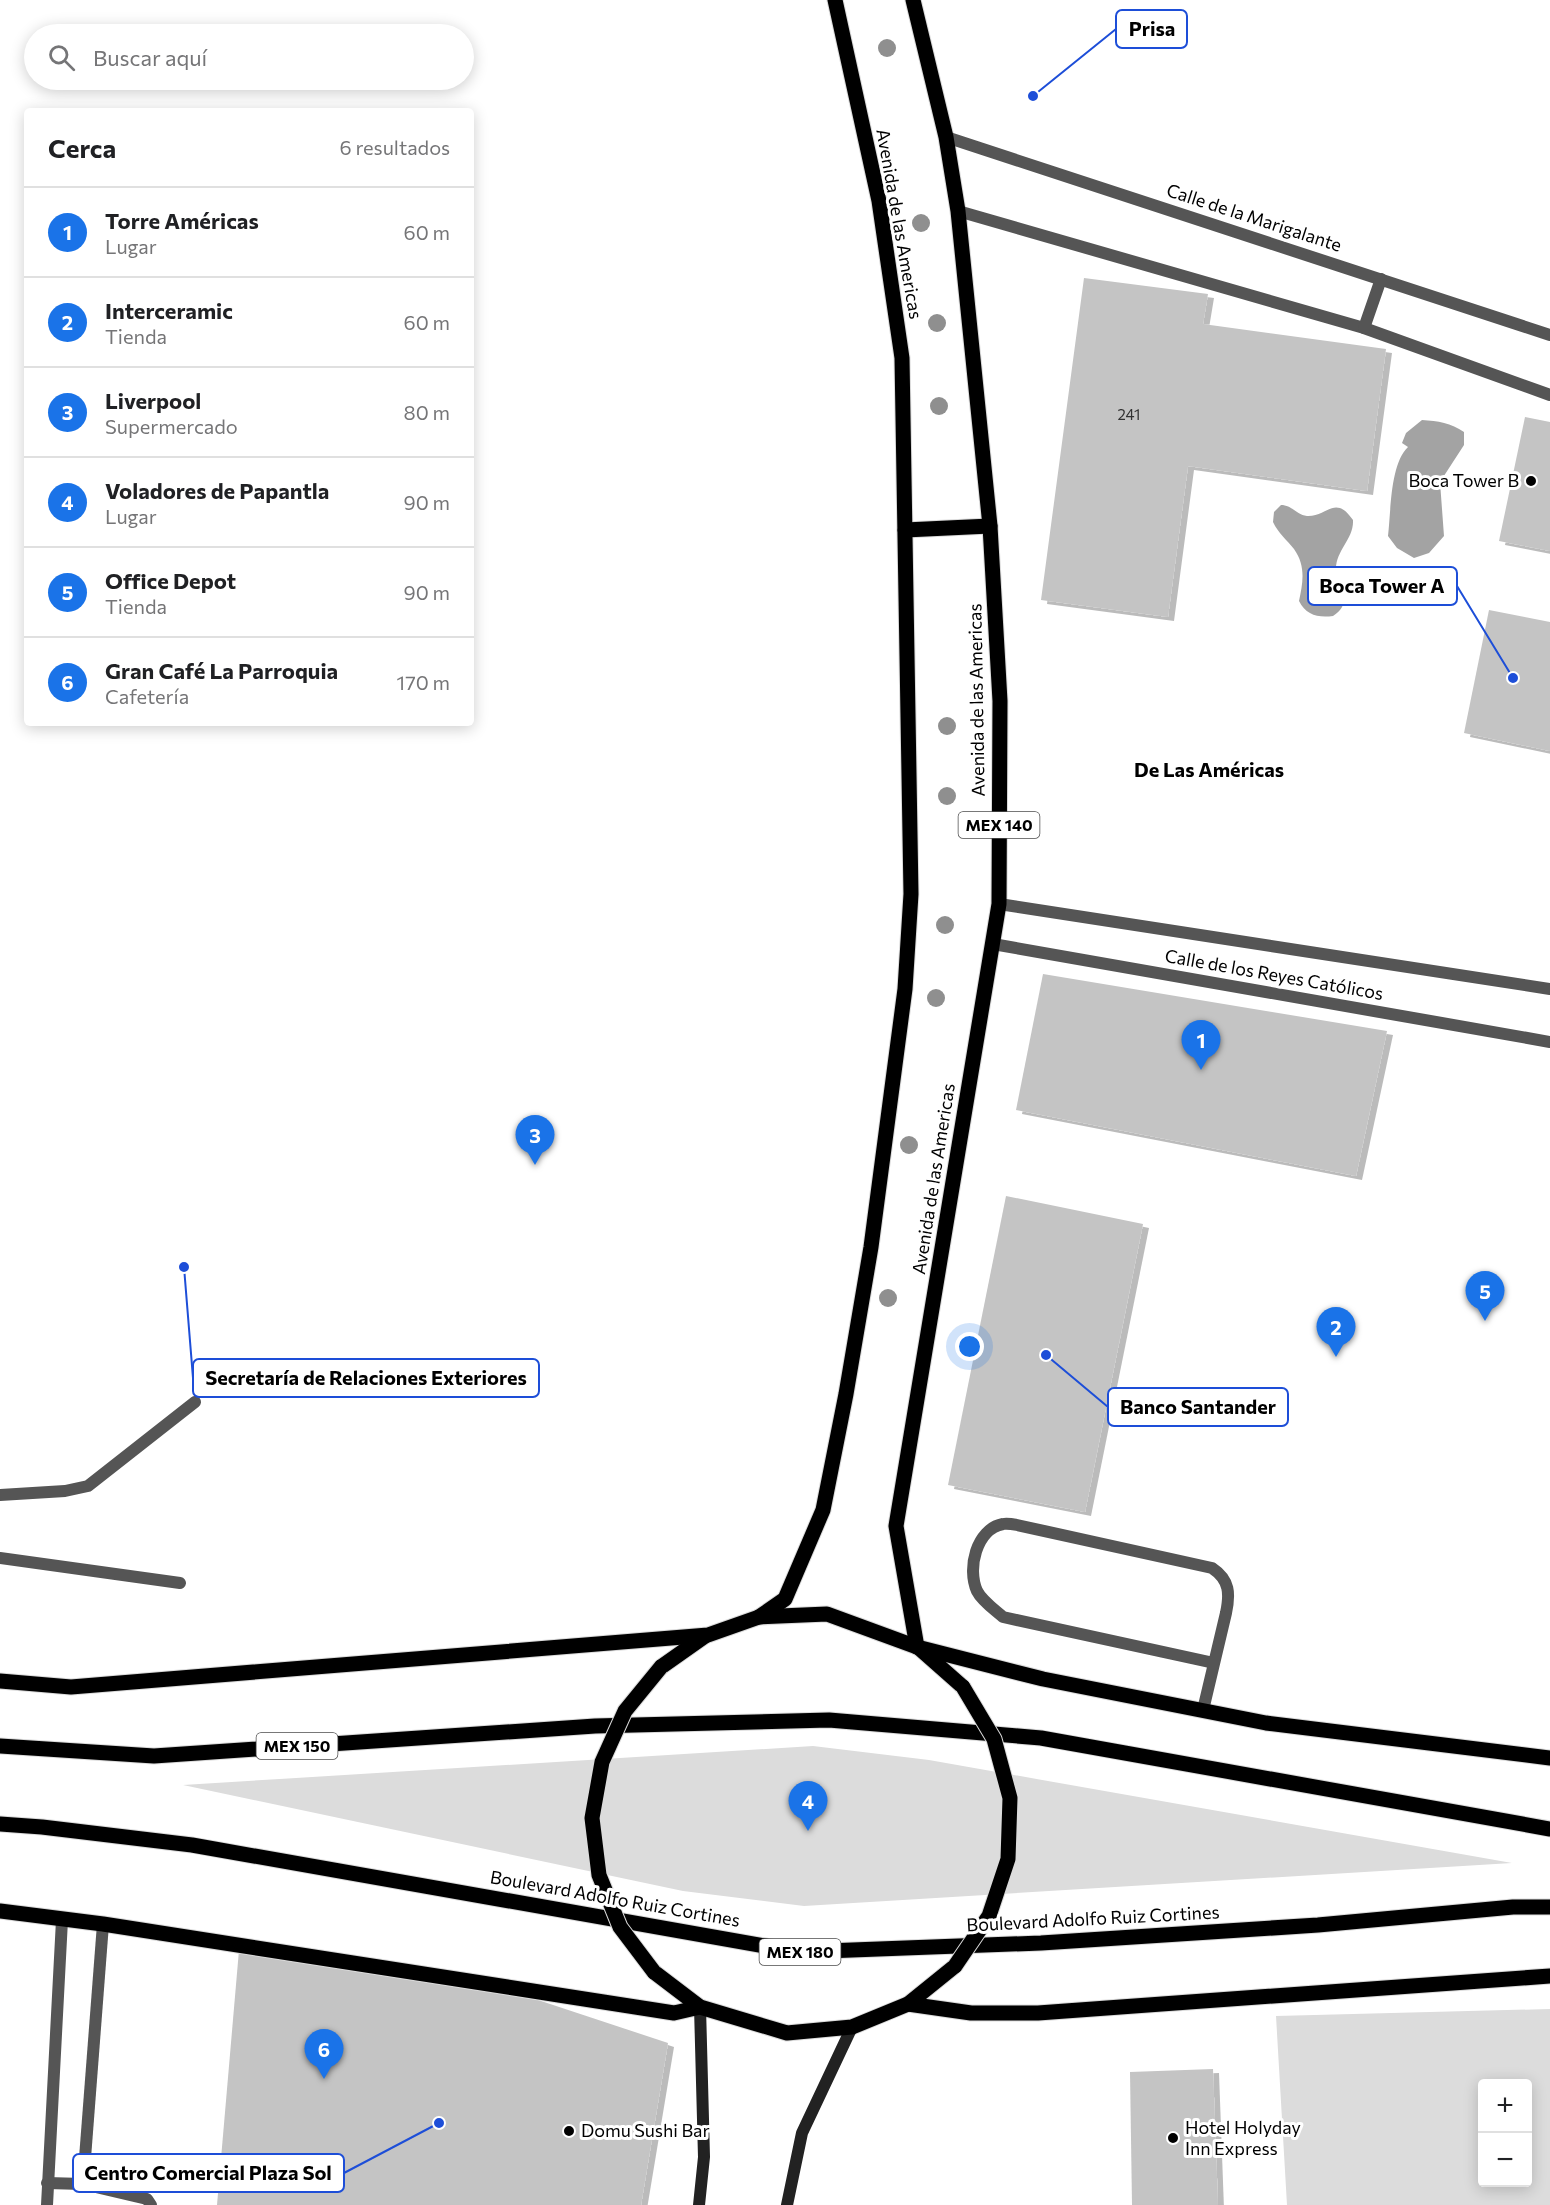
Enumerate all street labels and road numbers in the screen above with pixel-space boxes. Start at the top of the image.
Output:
street label: Avenida de las Americas [872,127,928,321]
street label: Calle de la Marigalante [1164,178,1345,256]
street label: Avenida de las Americas [963,603,989,797]
road number: MEX 140 [958,812,1040,838]
street label: Calle de los Reyes Católicos [1163,944,1385,1004]
street label: Avenida de las Americas [907,1082,959,1276]
road number: MEX 150 [256,1733,338,1759]
street label: Boulevard Adolfo Ruiz Cortines [489,1865,742,1931]
street label: Boulevard Adolfo Ruiz Cortines [966,1900,1220,1936]
road number: MEX 180 [760,1939,840,1965]

